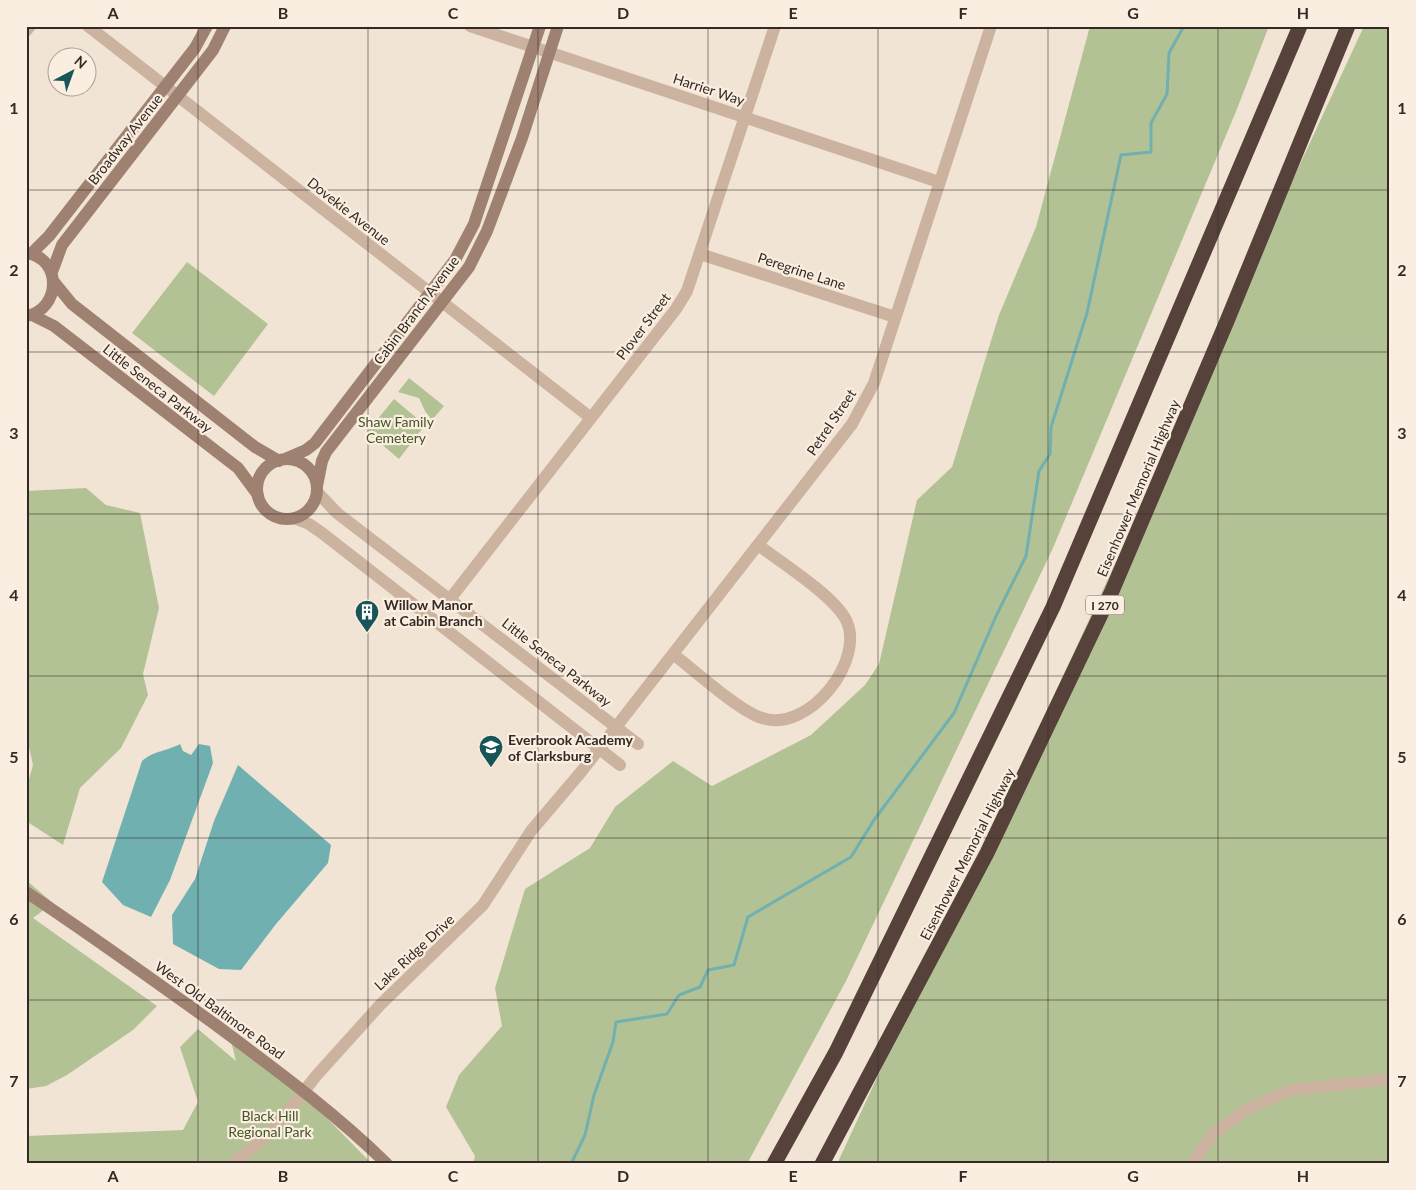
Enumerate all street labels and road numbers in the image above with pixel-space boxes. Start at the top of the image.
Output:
street label: Harrier Way [671,69,748,109]
street label: Broadway Avenue [84,90,166,188]
street label: Dovekie Avenue [304,174,394,248]
street label: Peregrine Lane [756,249,848,293]
street label: Cabin Branch Avenue [370,252,462,368]
street label: Plover Street [612,289,674,363]
street label: Little Seneca Parkway [100,340,217,436]
street label: Petrel Street [803,386,859,458]
street label: Eisenhower Memorial Highway [1093,396,1183,579]
road number: I 270 [1086,596,1124,614]
street label: Little Seneca Parkway [499,614,616,710]
street label: Eisenhower Memorial Highway [916,764,1018,943]
street label: Lake Ridge Drive [370,911,458,993]
street label: West Old Baltimore Road [152,957,288,1063]

